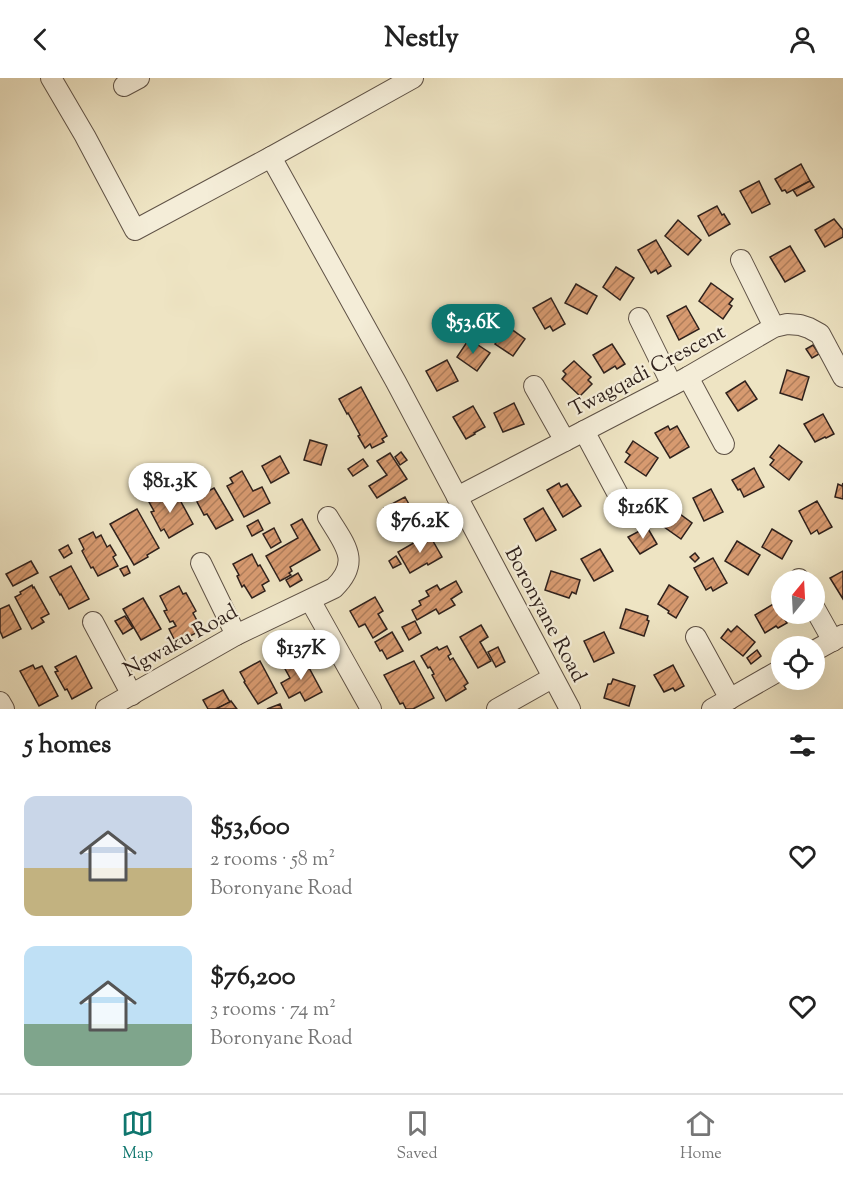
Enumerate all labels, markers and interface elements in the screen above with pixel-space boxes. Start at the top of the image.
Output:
text: Nestly [384,20,459,59]
icon: back [24,23,57,56]
icon: person [786,23,819,56]
pin: $53.6K [424,304,522,355]
text: $53.6K [446,309,500,338]
street label: Twagqadi Crescent [565,318,731,426]
pin: $81.3K [121,463,219,514]
text: $81.3K [142,468,198,497]
pin: $126K [601,489,685,540]
text: $126K [617,494,669,523]
pin: $76.2K [371,503,469,554]
text: $76.2K [390,508,450,537]
street label: Boronyane Road [496,542,593,688]
north arrow [771,570,825,624]
map controls [771,570,825,690]
street label: Ngwaku Road [118,598,244,686]
pin: $137K [259,630,343,681]
text: $137K [276,635,326,664]
button: locate [771,636,825,690]
text: 5 homes [24,727,111,764]
icon: filters [786,729,819,762]
text: $53,600 [210,809,290,846]
icon: home [72,820,144,892]
icon: heart [786,840,819,873]
text: 2 rooms · 58 m² [210,846,335,875]
text: Boronyane Road [210,875,353,904]
text: $76,200 [210,959,296,996]
icon: home [72,970,144,1042]
icon: heart [786,990,819,1023]
text: 3 rooms · 74 m² [210,996,336,1025]
text: Boronyane Road [210,1025,353,1054]
tab: Map [121,1107,154,1166]
tab: Saved [396,1107,438,1166]
tab: Home [680,1107,722,1166]

